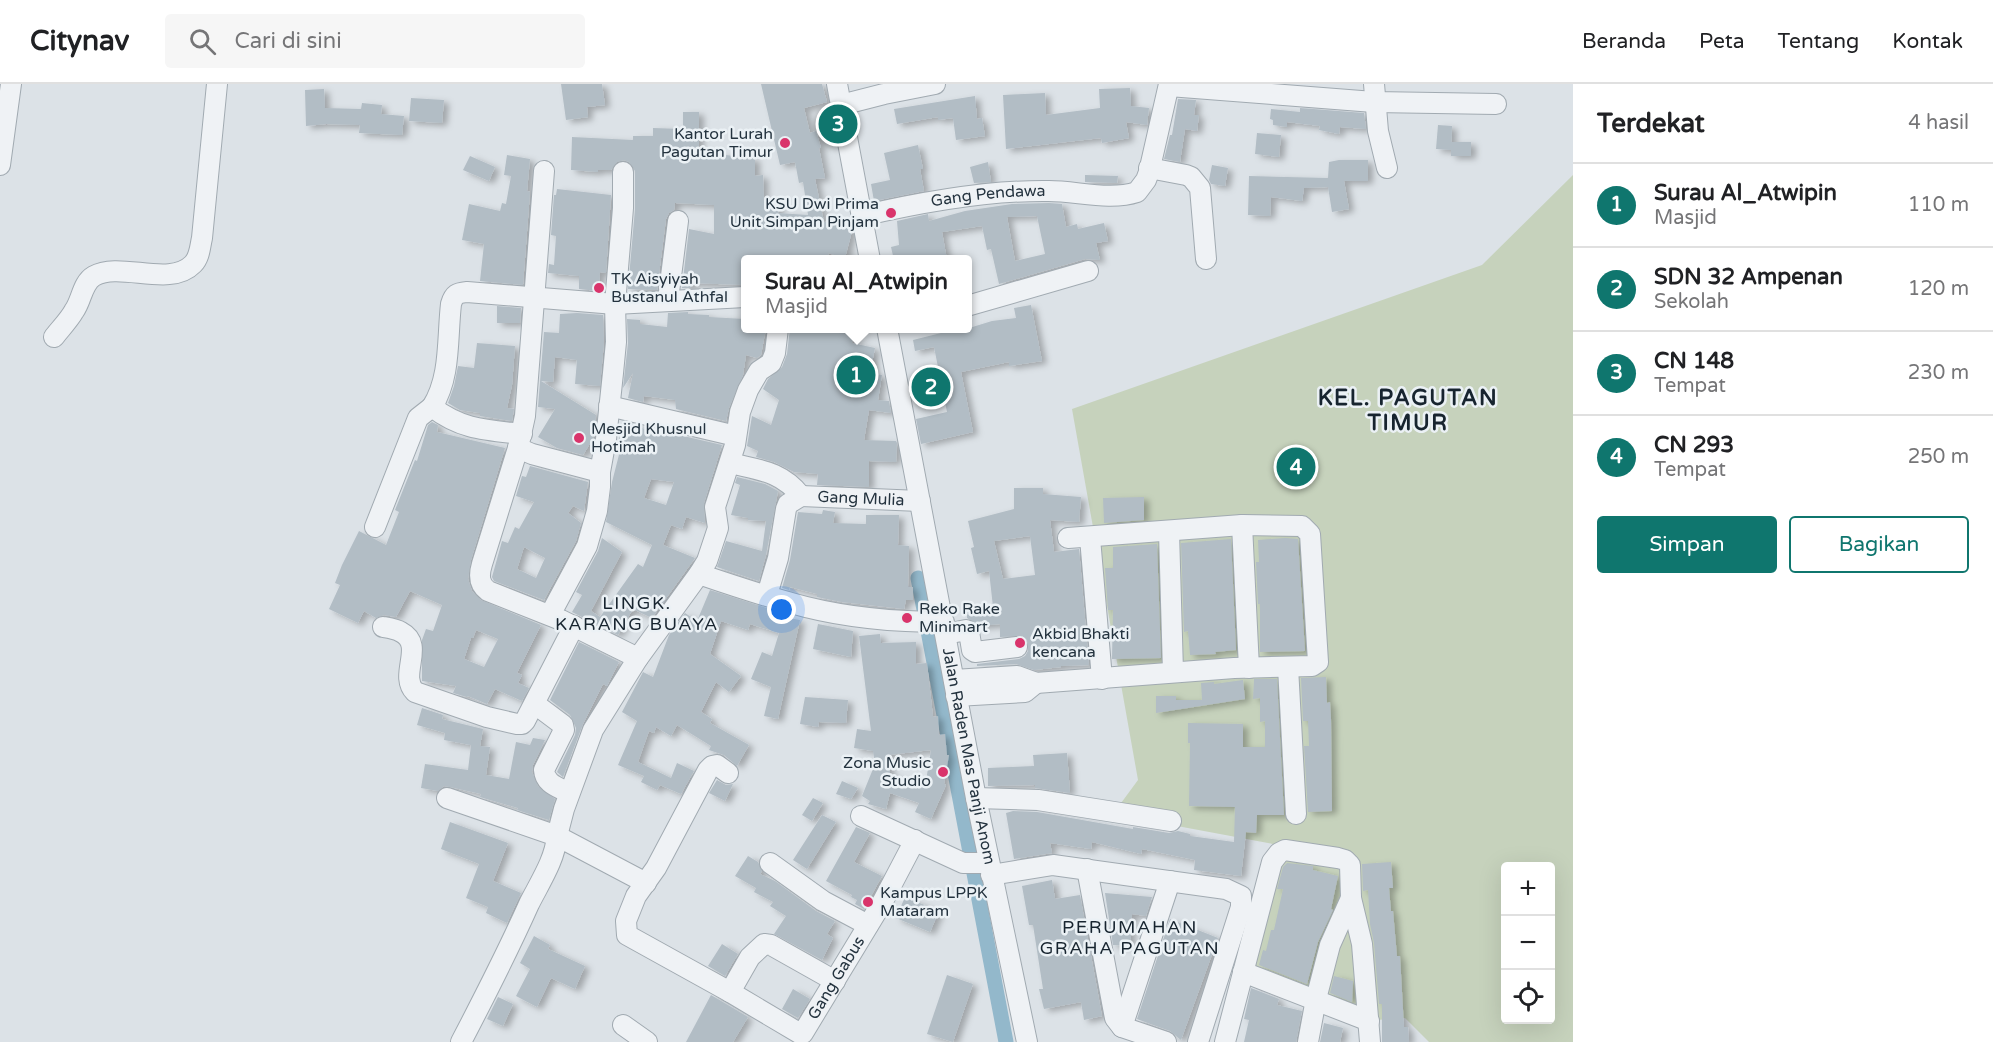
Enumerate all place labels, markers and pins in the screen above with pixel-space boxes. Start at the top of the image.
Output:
pin: 3 [818,102,858,147]
place label: Kantor Lurah Pagutan Timur [661,124,774,162]
marker: Kantor Lurah Pagutan Timur [778,136,792,150]
place label: KSU Dwi Prima Unit Simpan Pinjam [730,194,879,232]
marker: KSU Dwi Prima Unit Simpan Pinjam [884,206,898,220]
place label: TK Aisyiyah Bustanul Athfal [611,269,728,307]
marker: TK Aisyiyah Bustanul Athfal [592,281,606,295]
pin: 1 [836,352,876,398]
pin: 2 [912,364,950,410]
place label: Mesjid Khusnul Hotimah [591,419,707,457]
marker: Mesjid Khusnul Hotimah [572,431,586,445]
pin: 4 [1276,444,1316,490]
place label: Reko Rake Minimart [919,599,1000,637]
marker: Reko Rake Minimart [900,611,914,625]
place label: Akbid Bhakti kencana [1032,624,1129,662]
marker: Akbid Bhakti kencana [1013,636,1027,650]
place label: Zona Music Studio [843,753,931,791]
marker: Zona Music Studio [936,765,950,779]
place label: Kampus LPPK Mataram [880,883,988,921]
marker: Kampus LPPK Mataram [861,895,875,909]

